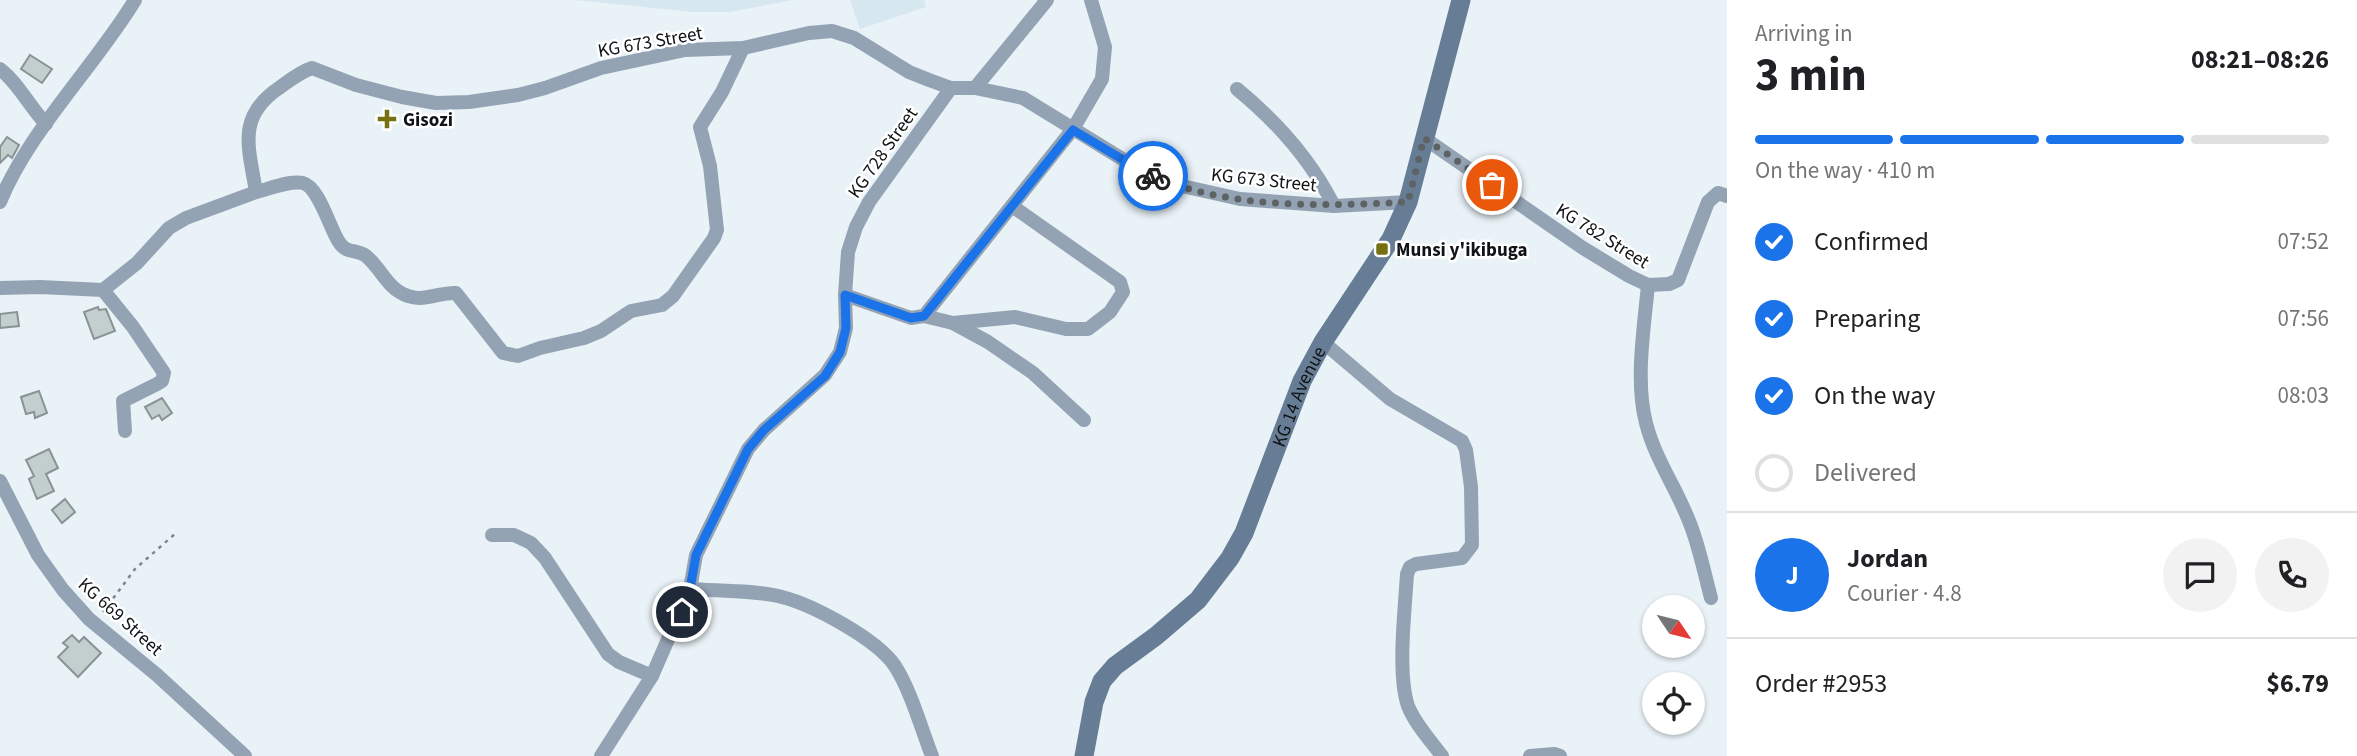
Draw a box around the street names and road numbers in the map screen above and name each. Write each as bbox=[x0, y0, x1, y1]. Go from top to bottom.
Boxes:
street label: KG 673 Street bbox=[596, 20, 705, 65]
street label: KG 728 Street bbox=[842, 101, 925, 204]
street label: KG 673 Street bbox=[1210, 162, 1318, 200]
street label: KG 782 Street bbox=[1550, 197, 1655, 276]
street label: KG 14 Avenue bbox=[1266, 342, 1333, 451]
street label: KG 669 Street bbox=[72, 572, 169, 663]

